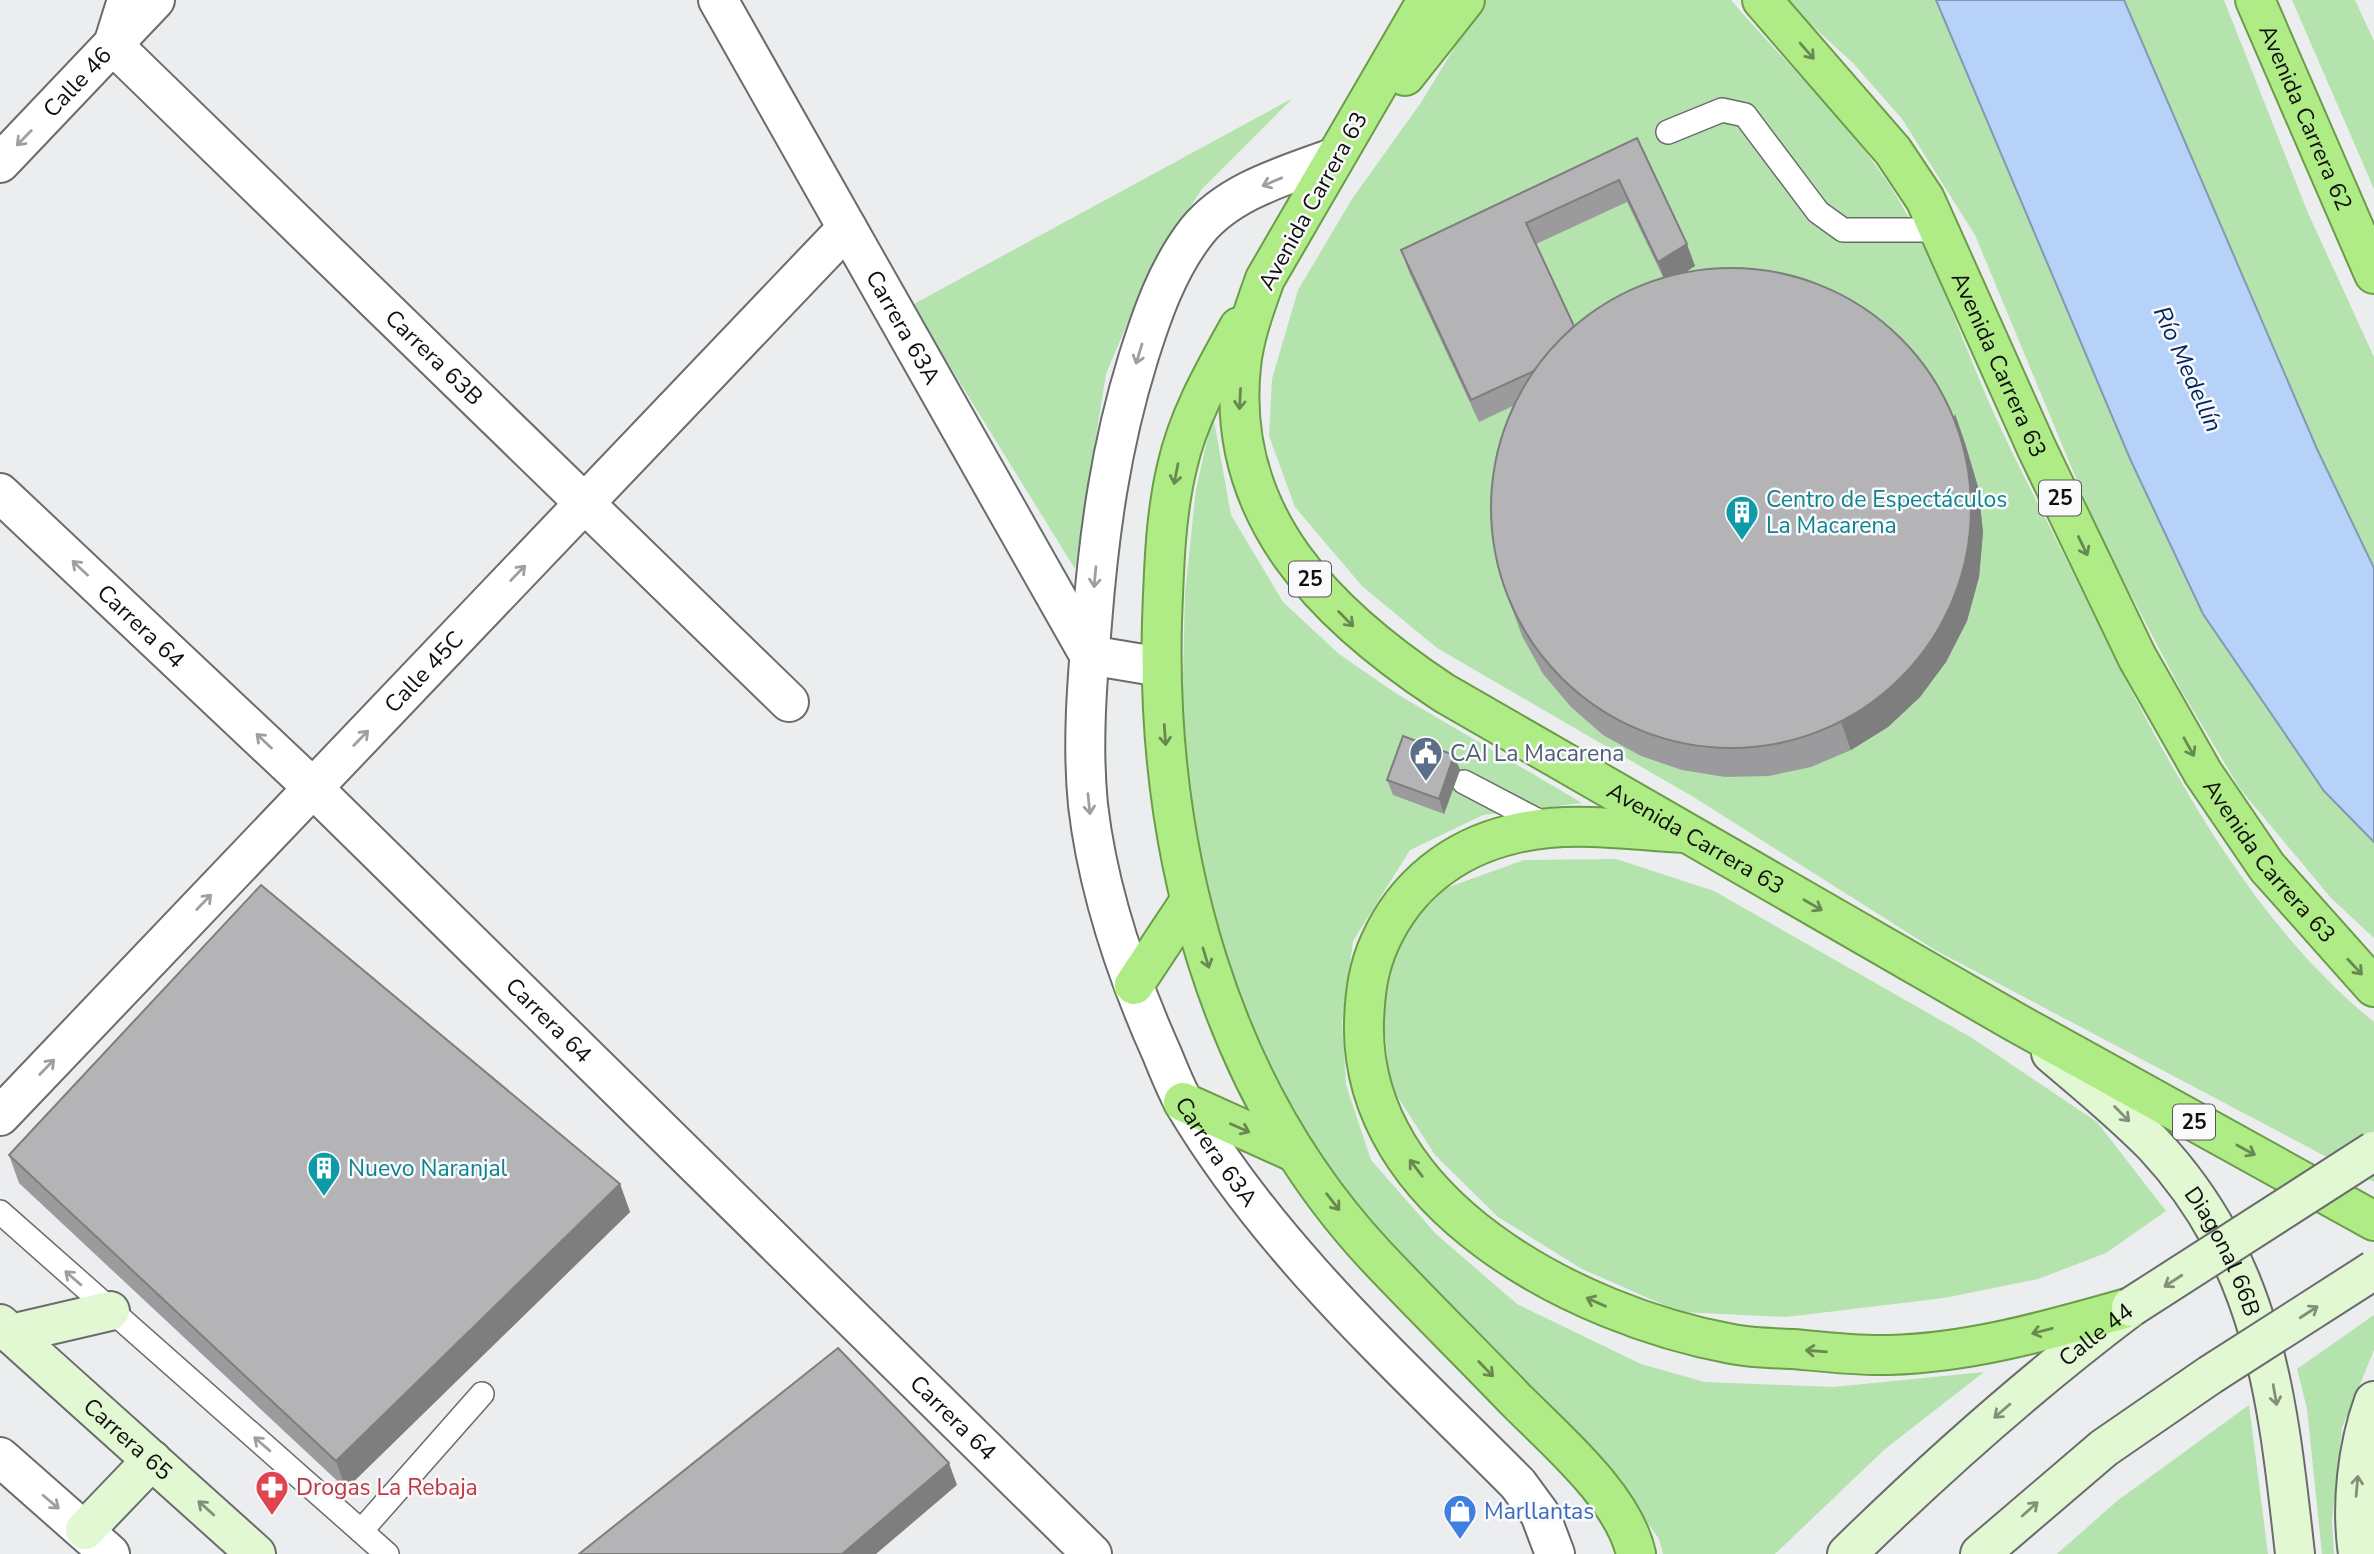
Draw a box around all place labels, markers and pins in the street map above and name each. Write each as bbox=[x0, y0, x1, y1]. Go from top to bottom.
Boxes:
place label: Centro de Espectáculos La Macarena bbox=[1766, 484, 2007, 541]
building icon: Centro de Espectáculos La Macarena bbox=[1723, 493, 1761, 542]
public building icon: CAI La Macarena bbox=[1407, 734, 1445, 783]
place label: CAI La Macarena bbox=[1450, 738, 1624, 769]
building icon: Nuevo Naranjal bbox=[305, 1149, 343, 1198]
place label: Nuevo Naranjal bbox=[348, 1153, 508, 1184]
pharmacy icon: Drogas La Rebaja bbox=[253, 1468, 291, 1517]
place label: Drogas La Rebaja bbox=[296, 1472, 478, 1503]
shop icon: Marllantas bbox=[1441, 1492, 1479, 1541]
place label: Marllantas bbox=[1484, 1496, 1594, 1527]

